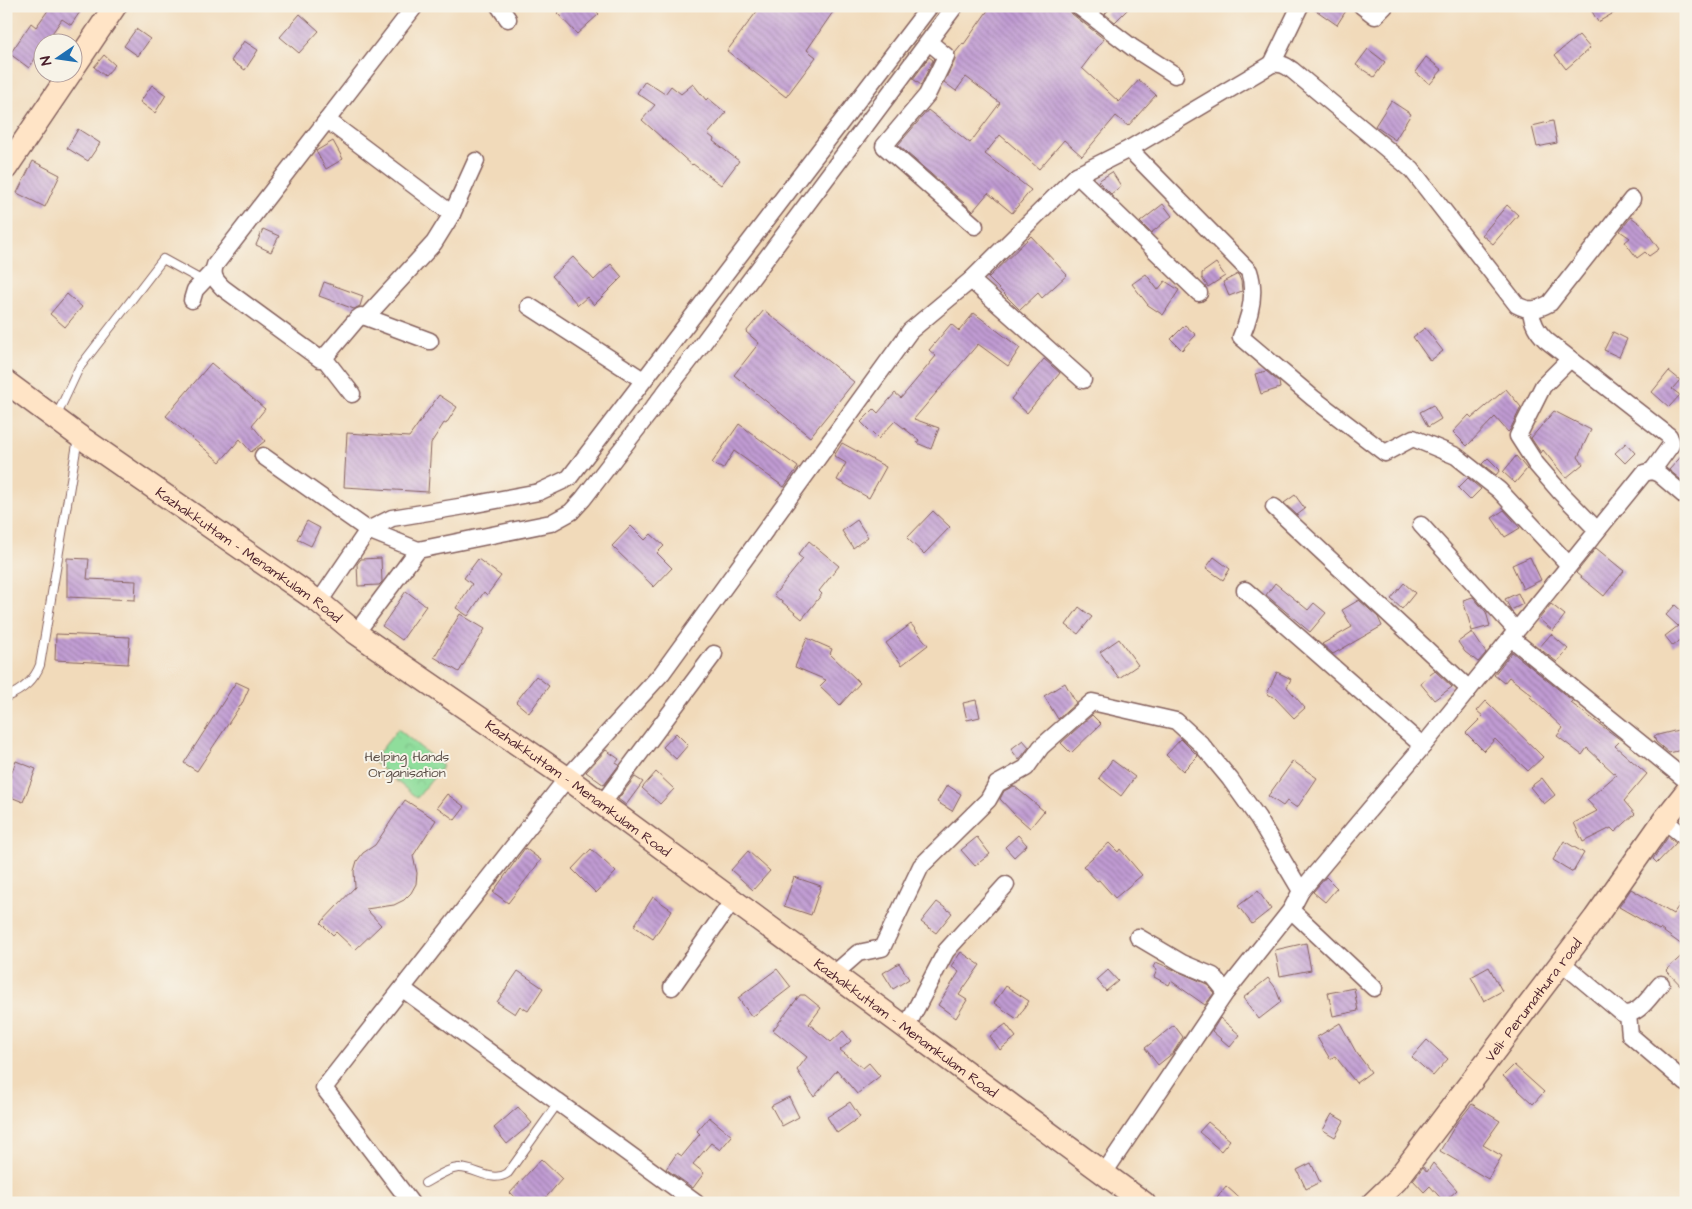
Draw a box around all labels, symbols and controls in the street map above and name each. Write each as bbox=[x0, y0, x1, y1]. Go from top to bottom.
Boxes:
north arrow bbox=[32, 32, 82, 82]
text: N bbox=[36, 54, 57, 67]
street label: Kazhakkuttam - Menamkulam Road bbox=[151, 483, 346, 628]
street label: Kazhakkuttam - Menamkulam Road bbox=[481, 716, 675, 862]
park label: Helping Hands Organisation bbox=[365, 747, 449, 783]
street label: Veli- Perumathura road bbox=[1481, 935, 1587, 1066]
street label: Kazhakkuttam - Menamkulam Road bbox=[809, 954, 1001, 1103]

